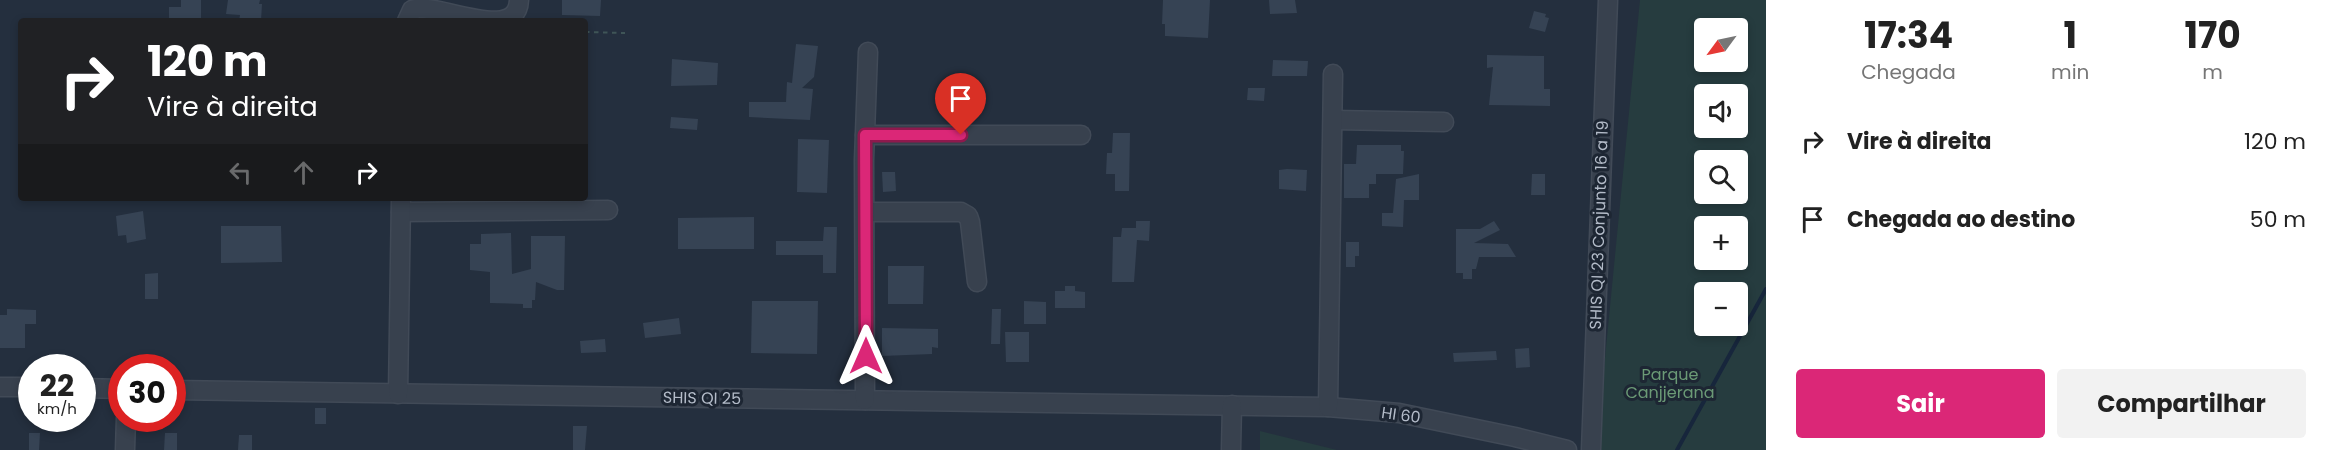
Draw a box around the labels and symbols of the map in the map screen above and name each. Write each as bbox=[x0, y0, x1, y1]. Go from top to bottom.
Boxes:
north arrow bbox=[1694, 18, 1748, 72]
pin bbox=[935, 73, 986, 135]
street label: SHIS QI 23 Conjunto 16 a 19 bbox=[1584, 120, 1614, 330]
position arrow bbox=[834, 324, 898, 388]
speed limit sign: 30 bbox=[108, 354, 186, 432]
park label: Parque Canjjerana bbox=[1625, 363, 1715, 404]
street label: SHIS QI 25 bbox=[663, 386, 741, 410]
street label: HI 60 bbox=[1380, 401, 1422, 429]

